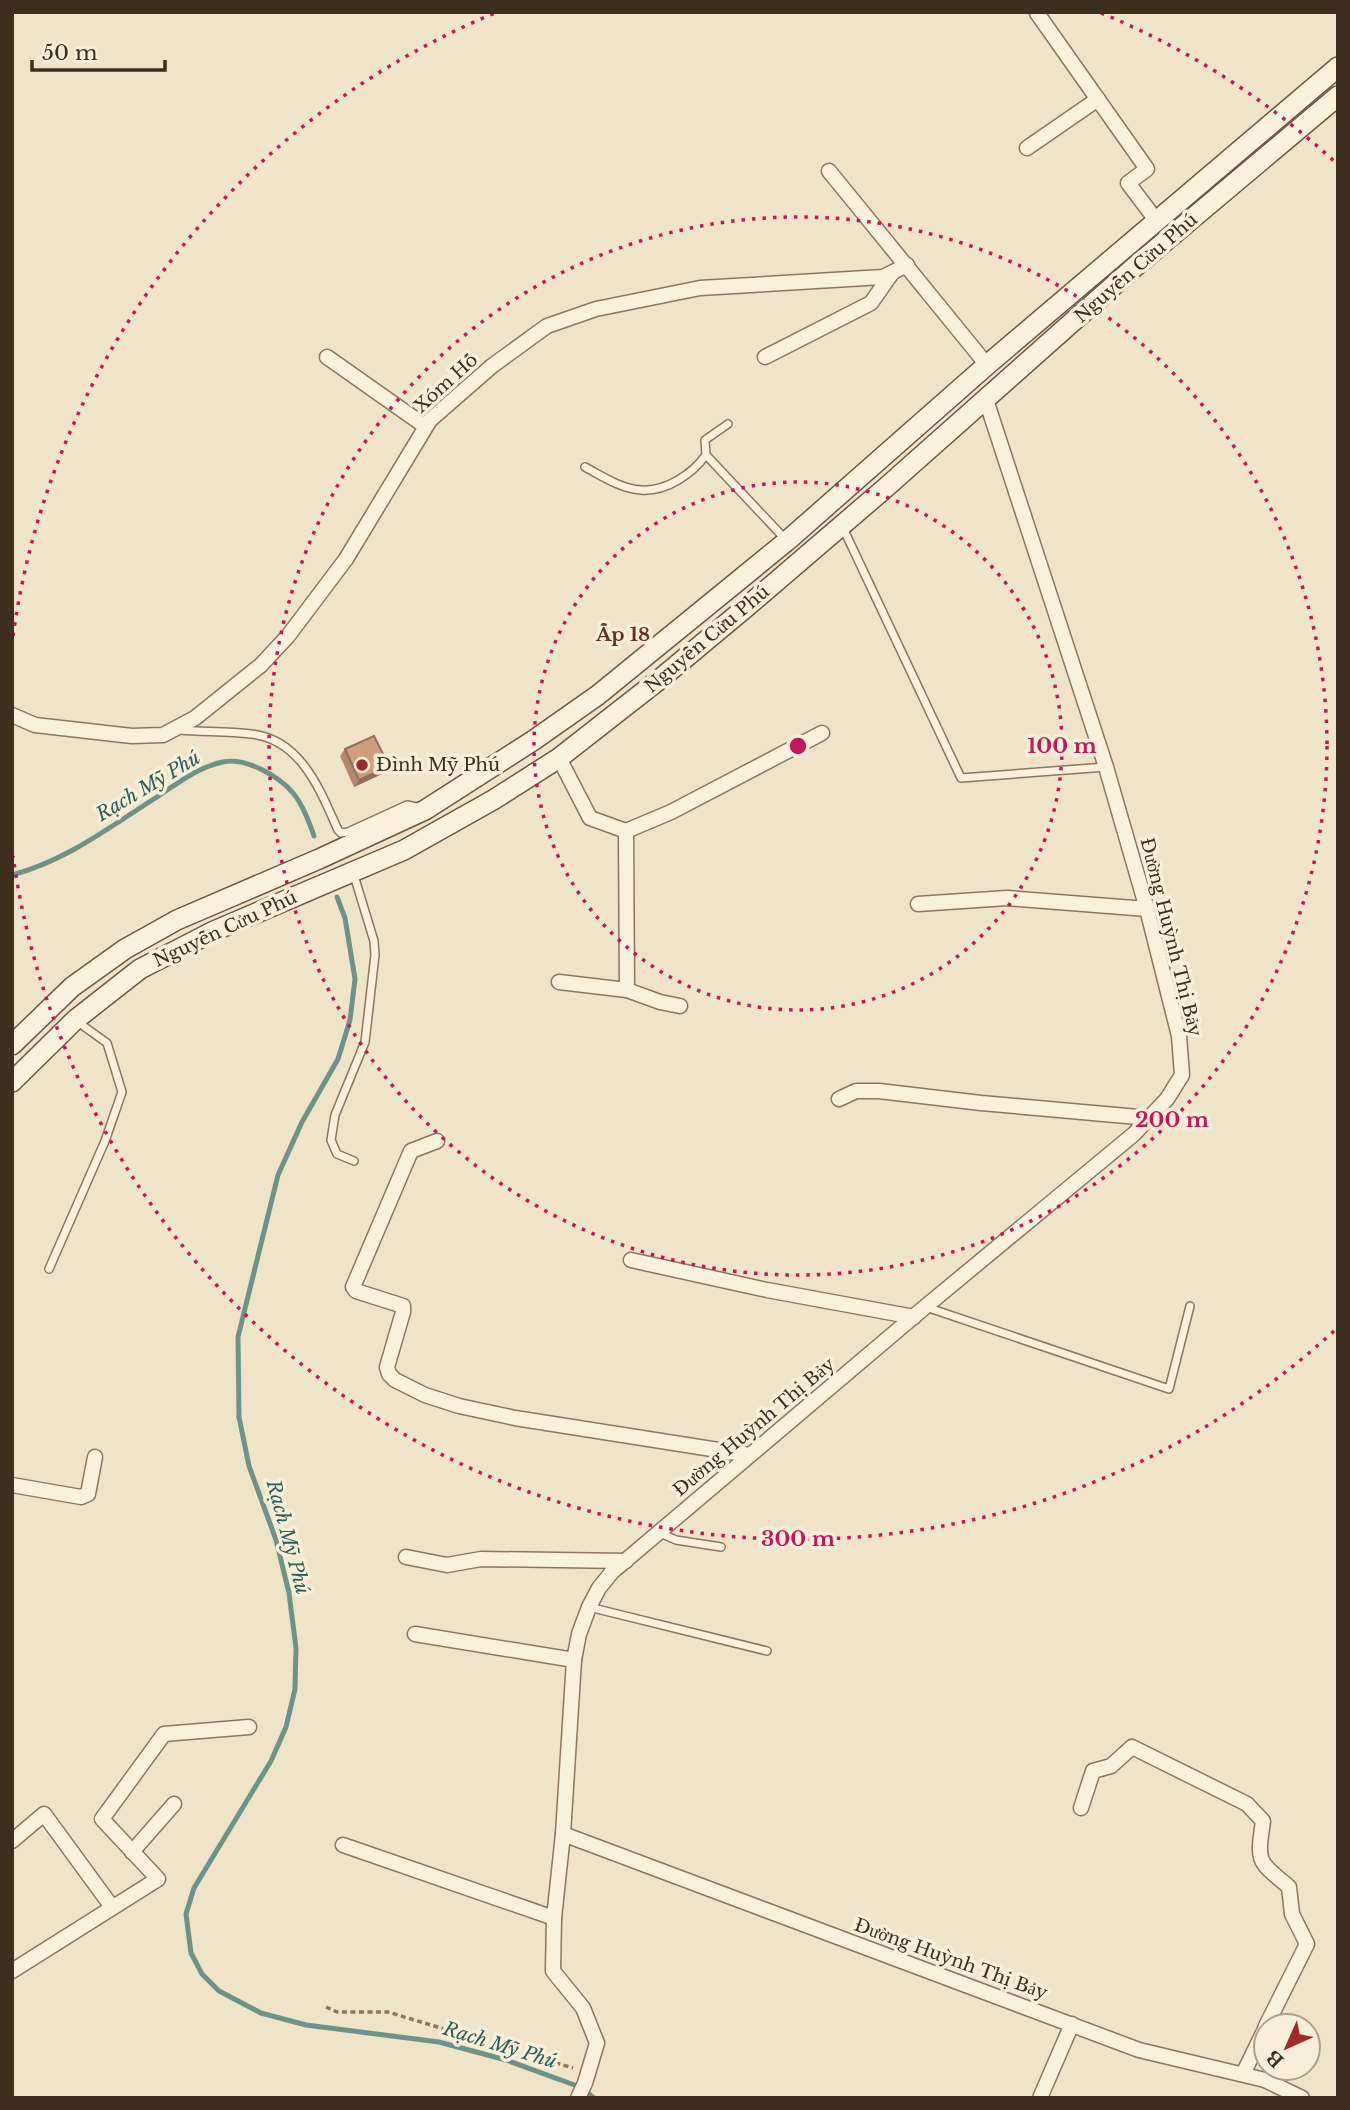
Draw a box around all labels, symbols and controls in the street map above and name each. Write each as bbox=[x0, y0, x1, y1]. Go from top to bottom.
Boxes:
scale bar bbox=[32, 28, 164, 72]
text: 50 m bbox=[42, 40, 98, 66]
street label: Nguyễn Cửu Phú bbox=[1070, 209, 1202, 327]
street label: Xóm Hố bbox=[410, 349, 482, 417]
street label: Nguyễn Cửu Phú bbox=[640, 581, 774, 697]
district label: Ấp 18 bbox=[595, 623, 650, 646]
text: 100 m bbox=[1027, 733, 1097, 759]
centre of rings bbox=[786, 734, 810, 758]
water label: Rạch Mỹ Phú bbox=[91, 746, 204, 827]
place label: Đình Mỹ Phú bbox=[376, 754, 500, 776]
marker: Đình Mỹ Phú bbox=[354, 757, 370, 773]
street label: Đường Huỳnh Thị Bảy bbox=[1136, 835, 1206, 1039]
street label: Nguyễn Cửu Phú bbox=[150, 886, 300, 972]
text: 200 m bbox=[1135, 1107, 1209, 1133]
street label: Đường Huỳnh Thị Bảy bbox=[669, 1353, 840, 1501]
water label: Rạch Mỹ Phú bbox=[261, 1476, 314, 1597]
text: 300 m bbox=[761, 1526, 835, 1552]
street label: Đường Huỳnh Thị Bảy bbox=[851, 1914, 1051, 2004]
north arrow bbox=[1252, 2012, 1322, 2082]
water label: Rạch Mỹ Phú bbox=[440, 2017, 560, 2073]
text: B bbox=[1262, 2045, 1289, 2072]

